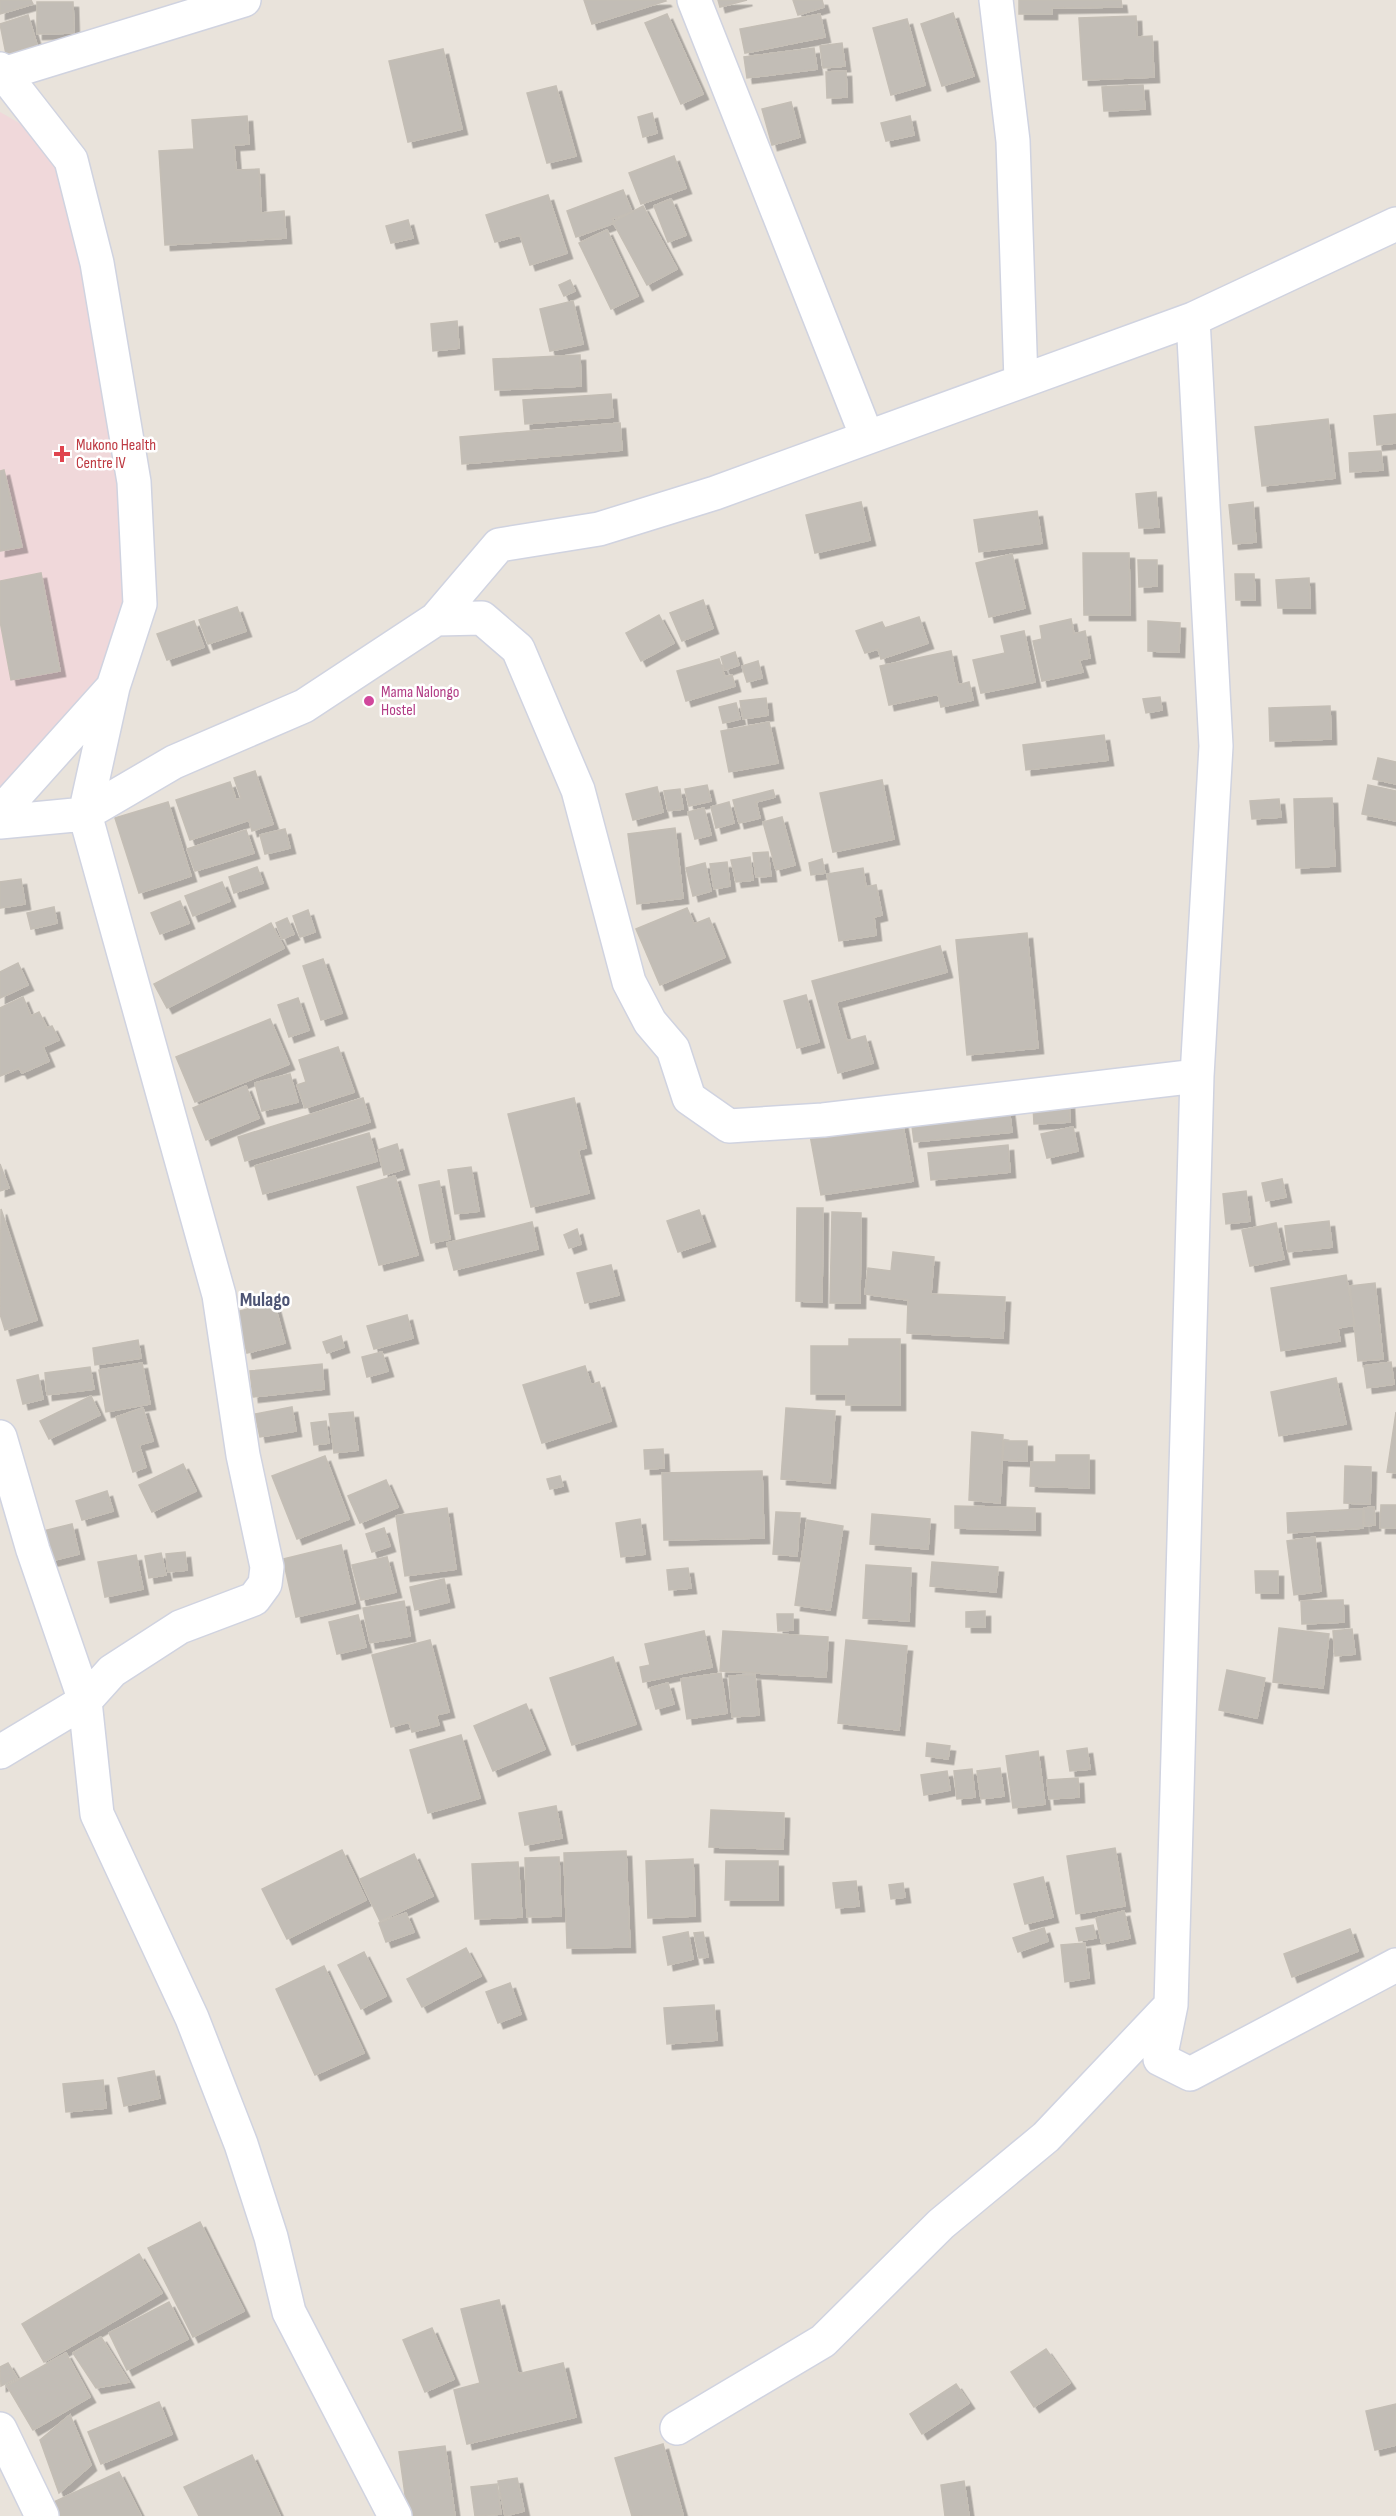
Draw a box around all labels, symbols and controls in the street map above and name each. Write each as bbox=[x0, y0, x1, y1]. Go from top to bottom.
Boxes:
place label: Mukono Health Centre IV bbox=[76, 436, 156, 473]
marker: Mukono Health Centre IV bbox=[53, 445, 71, 463]
place label: Mama Nalongo Hostel bbox=[381, 683, 459, 720]
marker: Mama Nalongo Hostel bbox=[362, 694, 376, 708]
district label: Mulago bbox=[240, 1288, 290, 1312]

